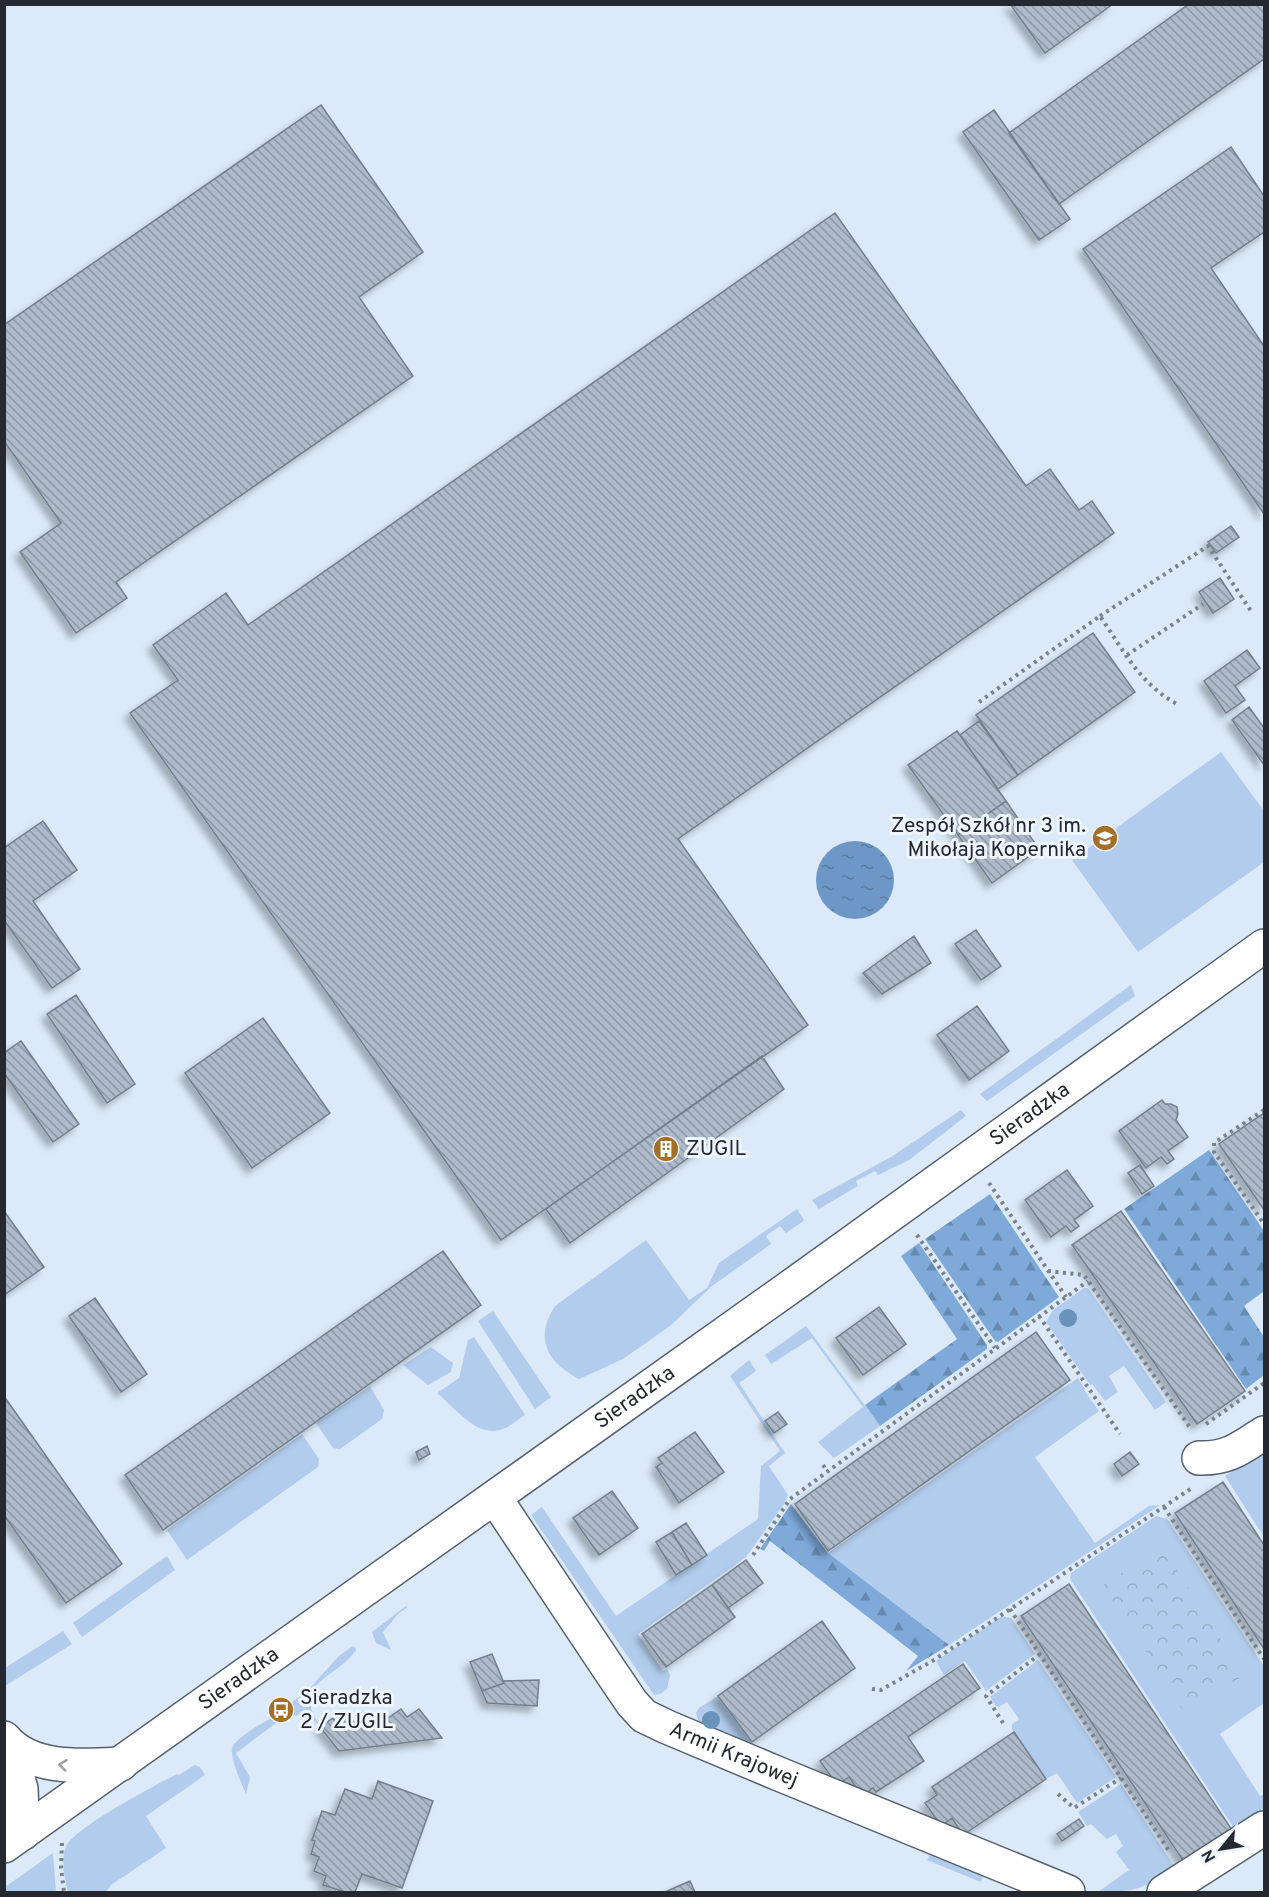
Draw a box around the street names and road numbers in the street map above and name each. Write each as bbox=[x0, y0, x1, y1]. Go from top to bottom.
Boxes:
street label: Sieradzka bbox=[984, 1076, 1075, 1153]
street label: Sieradzka bbox=[589, 1360, 680, 1435]
street label: Sieradzka bbox=[193, 1641, 284, 1717]
street label: Armii Krajowej bbox=[665, 1716, 802, 1794]

